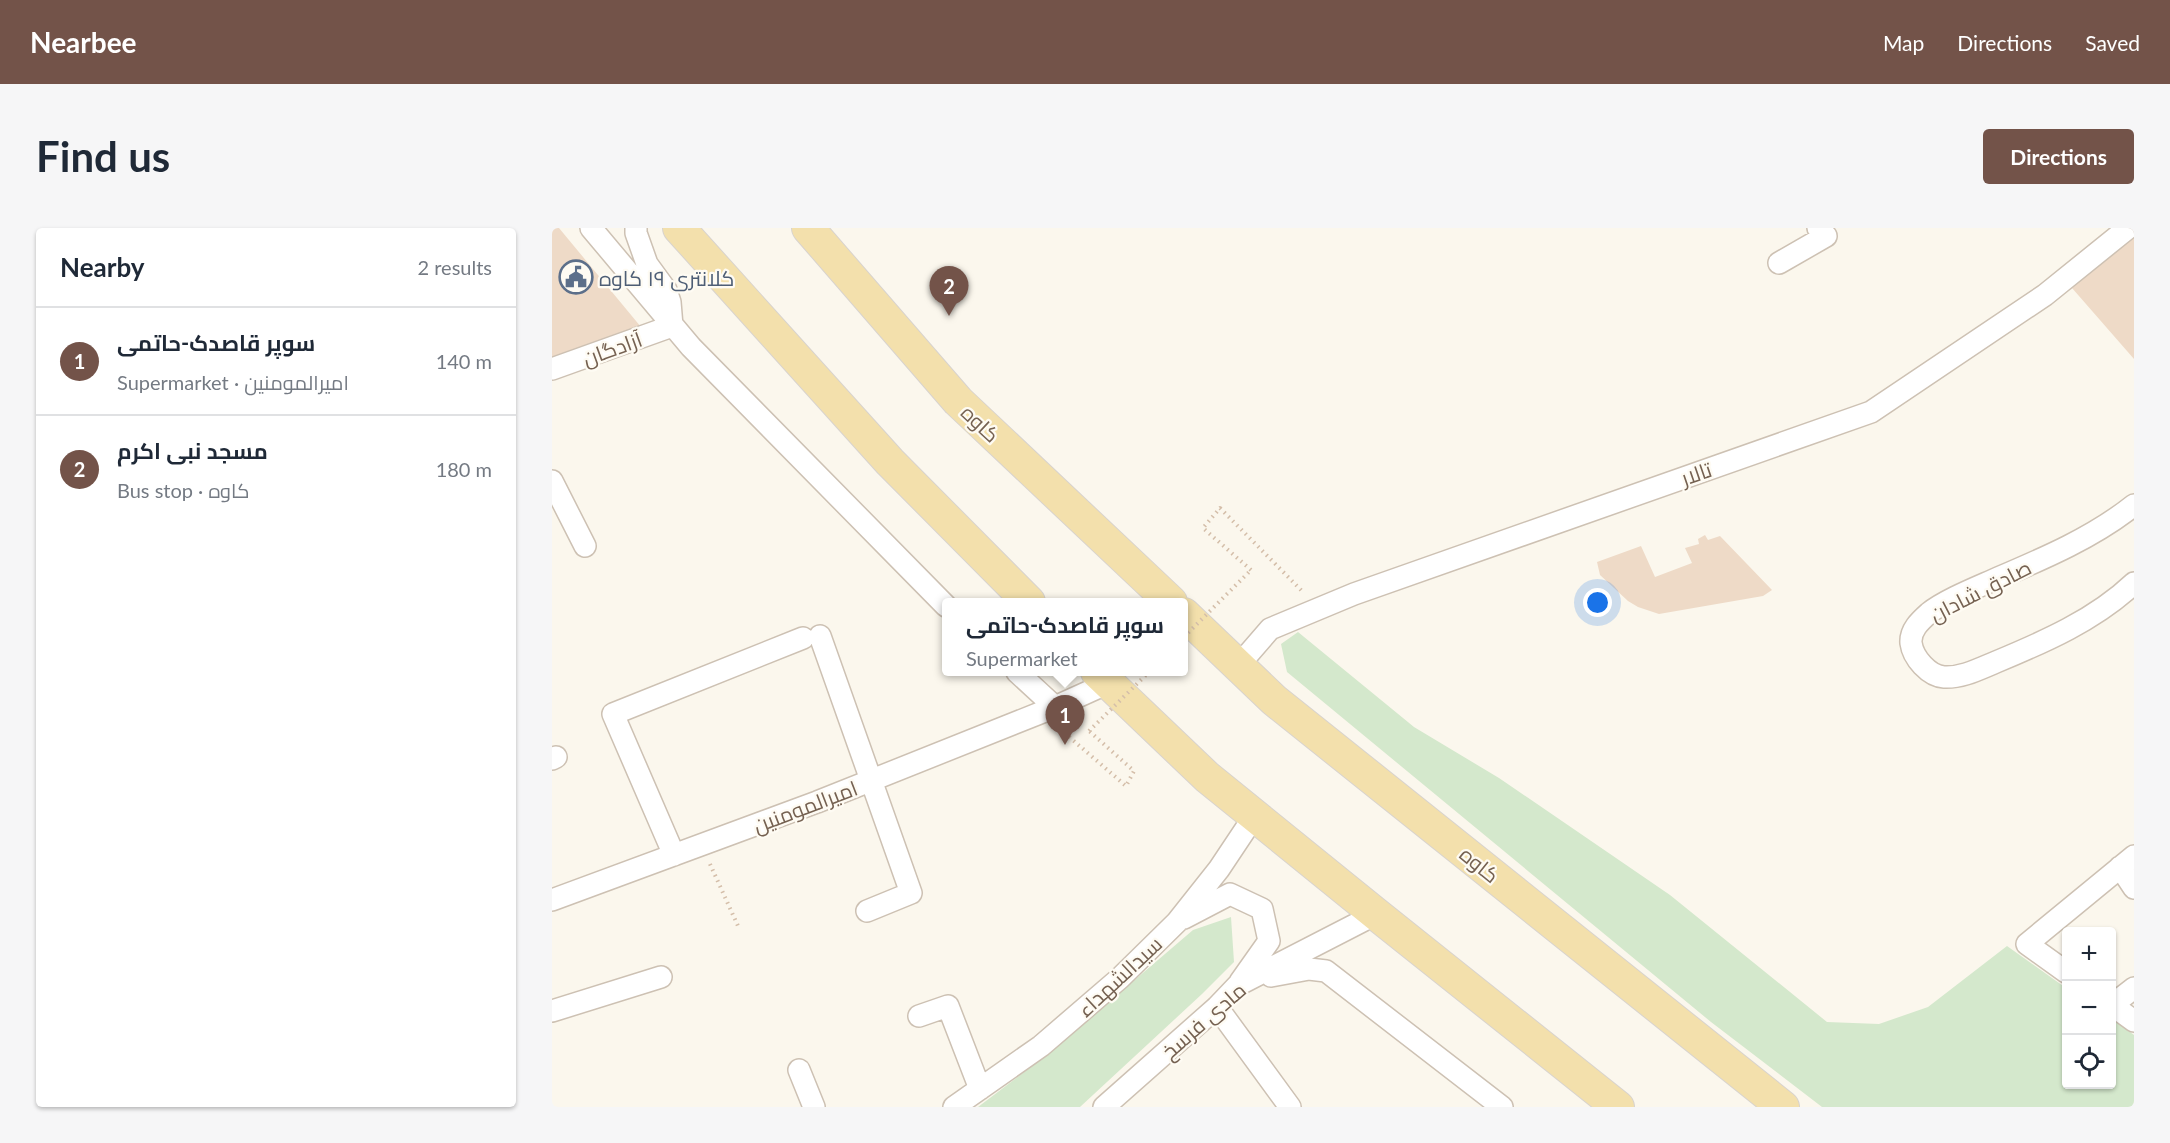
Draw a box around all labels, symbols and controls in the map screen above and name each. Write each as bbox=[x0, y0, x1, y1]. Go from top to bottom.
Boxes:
text: Nearbee bbox=[30, 25, 137, 59]
text: Map bbox=[1883, 30, 1924, 55]
text: Directions bbox=[1957, 30, 2052, 55]
text: Saved bbox=[2085, 30, 2140, 55]
button: Directions bbox=[1983, 129, 2134, 184]
text: Find us bbox=[36, 131, 170, 181]
text: Nearby bbox=[60, 251, 145, 283]
text: 2 results bbox=[417, 255, 492, 279]
public building icon: کلانتری ۱۹ کاوه bbox=[558, 259, 594, 295]
place label: کلانتری ۱۹ کاوه bbox=[599, 265, 734, 292]
pin: 2 bbox=[930, 266, 968, 316]
street label: آزادگان bbox=[579, 326, 646, 372]
text: سوپر قاصدک-حاتمی bbox=[117, 329, 315, 356]
text: 1 bbox=[74, 349, 85, 373]
text: 140 m bbox=[436, 349, 492, 373]
text: Supermarket · امیرالمومنین bbox=[117, 370, 349, 394]
street label: کاوه bbox=[956, 399, 1005, 448]
text: مسجد نبی اکرم bbox=[117, 437, 268, 464]
street label: تالار bbox=[1676, 456, 1715, 491]
text: 2 bbox=[74, 457, 85, 481]
text: 180 m bbox=[436, 457, 492, 481]
text: Bus stop · کاوه bbox=[117, 478, 249, 502]
street label: صادق شادان bbox=[1925, 554, 2036, 628]
your location bbox=[1583, 588, 1612, 617]
popup bbox=[942, 598, 1188, 676]
text: سوپر قاصدک-حاتمی bbox=[966, 611, 1164, 638]
text: Supermarket bbox=[966, 646, 1078, 670]
pin: 1 bbox=[1046, 696, 1084, 745]
street label: امیرالمومنین bbox=[749, 775, 861, 839]
street label: کاوه bbox=[1455, 841, 1505, 888]
map controls bbox=[2062, 927, 2116, 1089]
button: + bbox=[2062, 927, 2116, 981]
street label: سیدالشهداء bbox=[1072, 931, 1168, 1023]
street label: مادی فرسخ bbox=[1156, 977, 1252, 1066]
button: − bbox=[2062, 981, 2116, 1035]
button: locate bbox=[2062, 1035, 2116, 1089]

